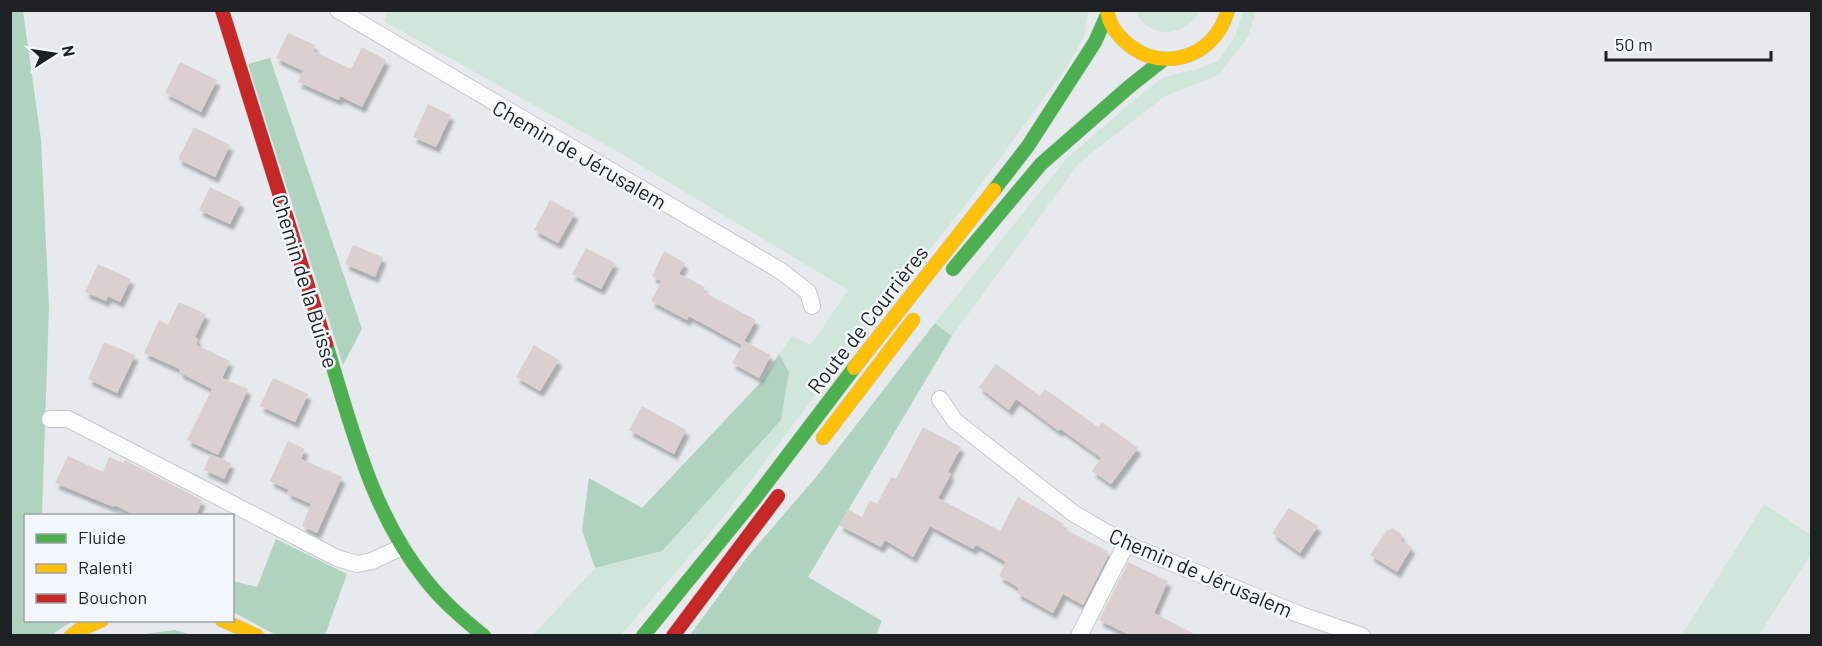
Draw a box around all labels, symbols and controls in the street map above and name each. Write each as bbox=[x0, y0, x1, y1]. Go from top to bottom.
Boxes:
north arrow bbox=[24, 24, 84, 84]
scale bar bbox=[1606, 24, 1771, 62]
text: 50 m bbox=[1615, 33, 1653, 55]
text: N bbox=[59, 44, 80, 58]
street label: Chemin de Jérusalem bbox=[489, 94, 671, 214]
street label: Chemin de la Buisse bbox=[268, 191, 344, 371]
street label: Route de Courrières bbox=[801, 240, 933, 398]
legend bbox=[24, 514, 234, 622]
street label: Chemin de Jérusalem bbox=[1106, 522, 1296, 622]
text: Fluide bbox=[78, 526, 126, 548]
text: Ralenti bbox=[78, 556, 133, 578]
text: Bouchon bbox=[78, 586, 147, 608]

